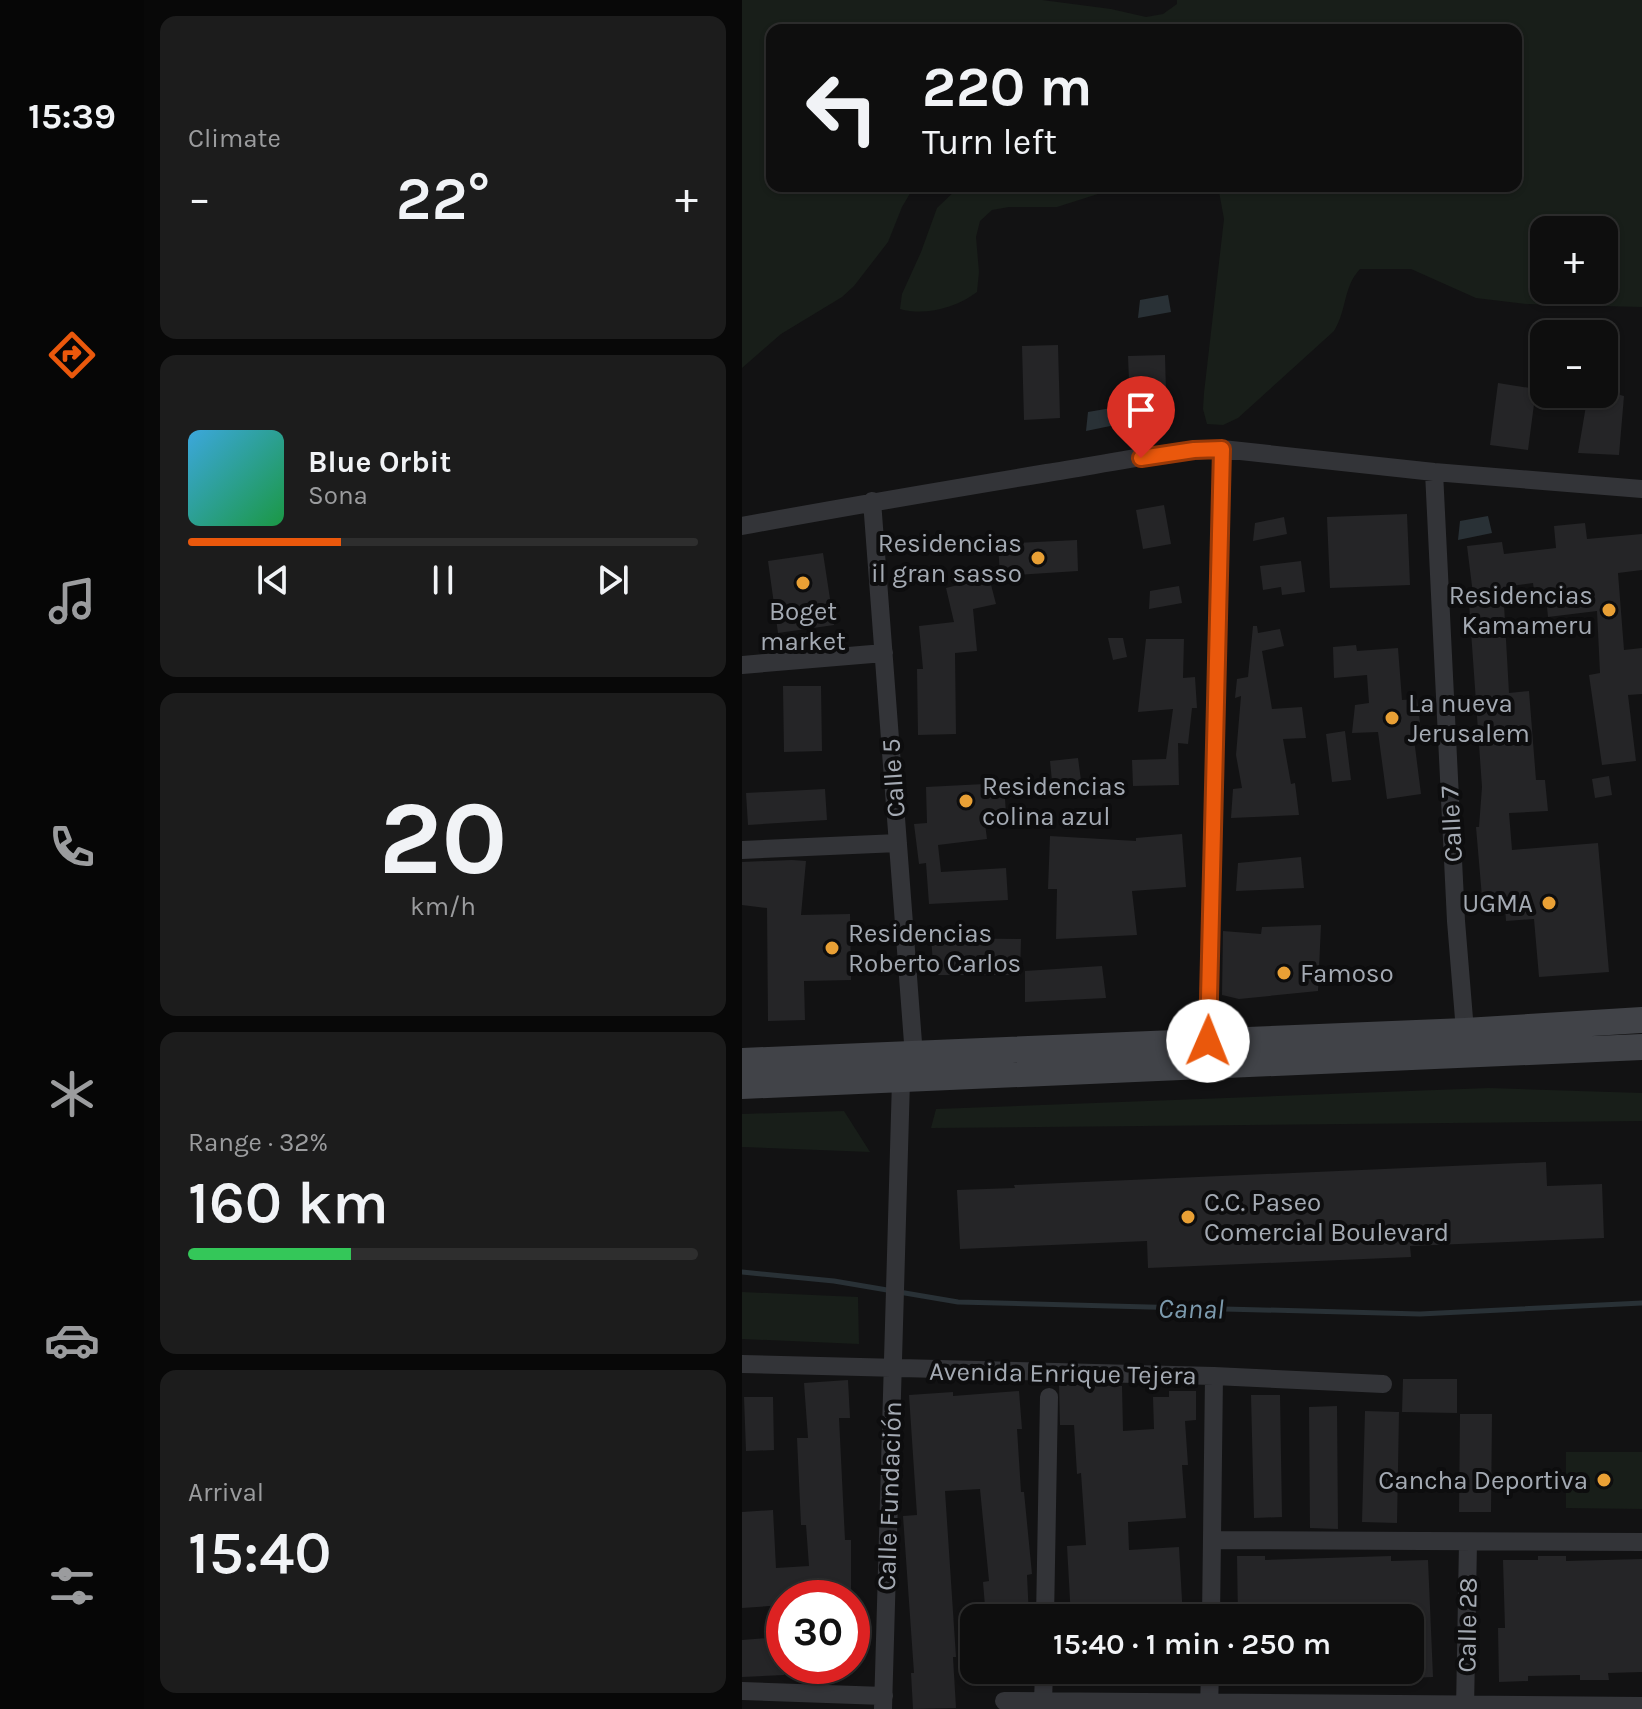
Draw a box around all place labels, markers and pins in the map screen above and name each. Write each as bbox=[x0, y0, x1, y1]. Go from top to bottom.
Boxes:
pin bbox=[1107, 376, 1175, 458]
place label: Residencias il gran sasso bbox=[871, 528, 1022, 589]
marker: Residencias il gran sasso bbox=[1029, 549, 1047, 567]
marker: Boget market bbox=[794, 574, 812, 592]
place label: Residencias Kamameru bbox=[1449, 580, 1593, 641]
place label: Boget market bbox=[760, 596, 846, 657]
marker: Residencias Kamameru bbox=[1600, 601, 1618, 619]
place label: La nueva Jerusalem bbox=[1408, 688, 1530, 749]
marker: La nueva Jerusalem bbox=[1383, 709, 1401, 727]
place label: Residencias colina azul bbox=[982, 771, 1126, 832]
marker: Residencias colina azul bbox=[957, 792, 975, 810]
place label: UGMA bbox=[1462, 888, 1533, 919]
marker: UGMA bbox=[1540, 894, 1558, 912]
place label: Residencias Roberto Carlos bbox=[848, 918, 1021, 979]
marker: Residencias Roberto Carlos bbox=[823, 939, 841, 957]
place label: Famoso bbox=[1300, 958, 1394, 989]
marker: Famoso bbox=[1275, 964, 1293, 982]
place label: C.C. Paseo Comercial Boulevard bbox=[1204, 1187, 1449, 1248]
marker: C.C. Paseo Comercial Boulevard bbox=[1179, 1208, 1197, 1226]
place label: Cancha Deportiva bbox=[1378, 1465, 1588, 1496]
marker: Cancha Deportiva bbox=[1595, 1471, 1613, 1489]

